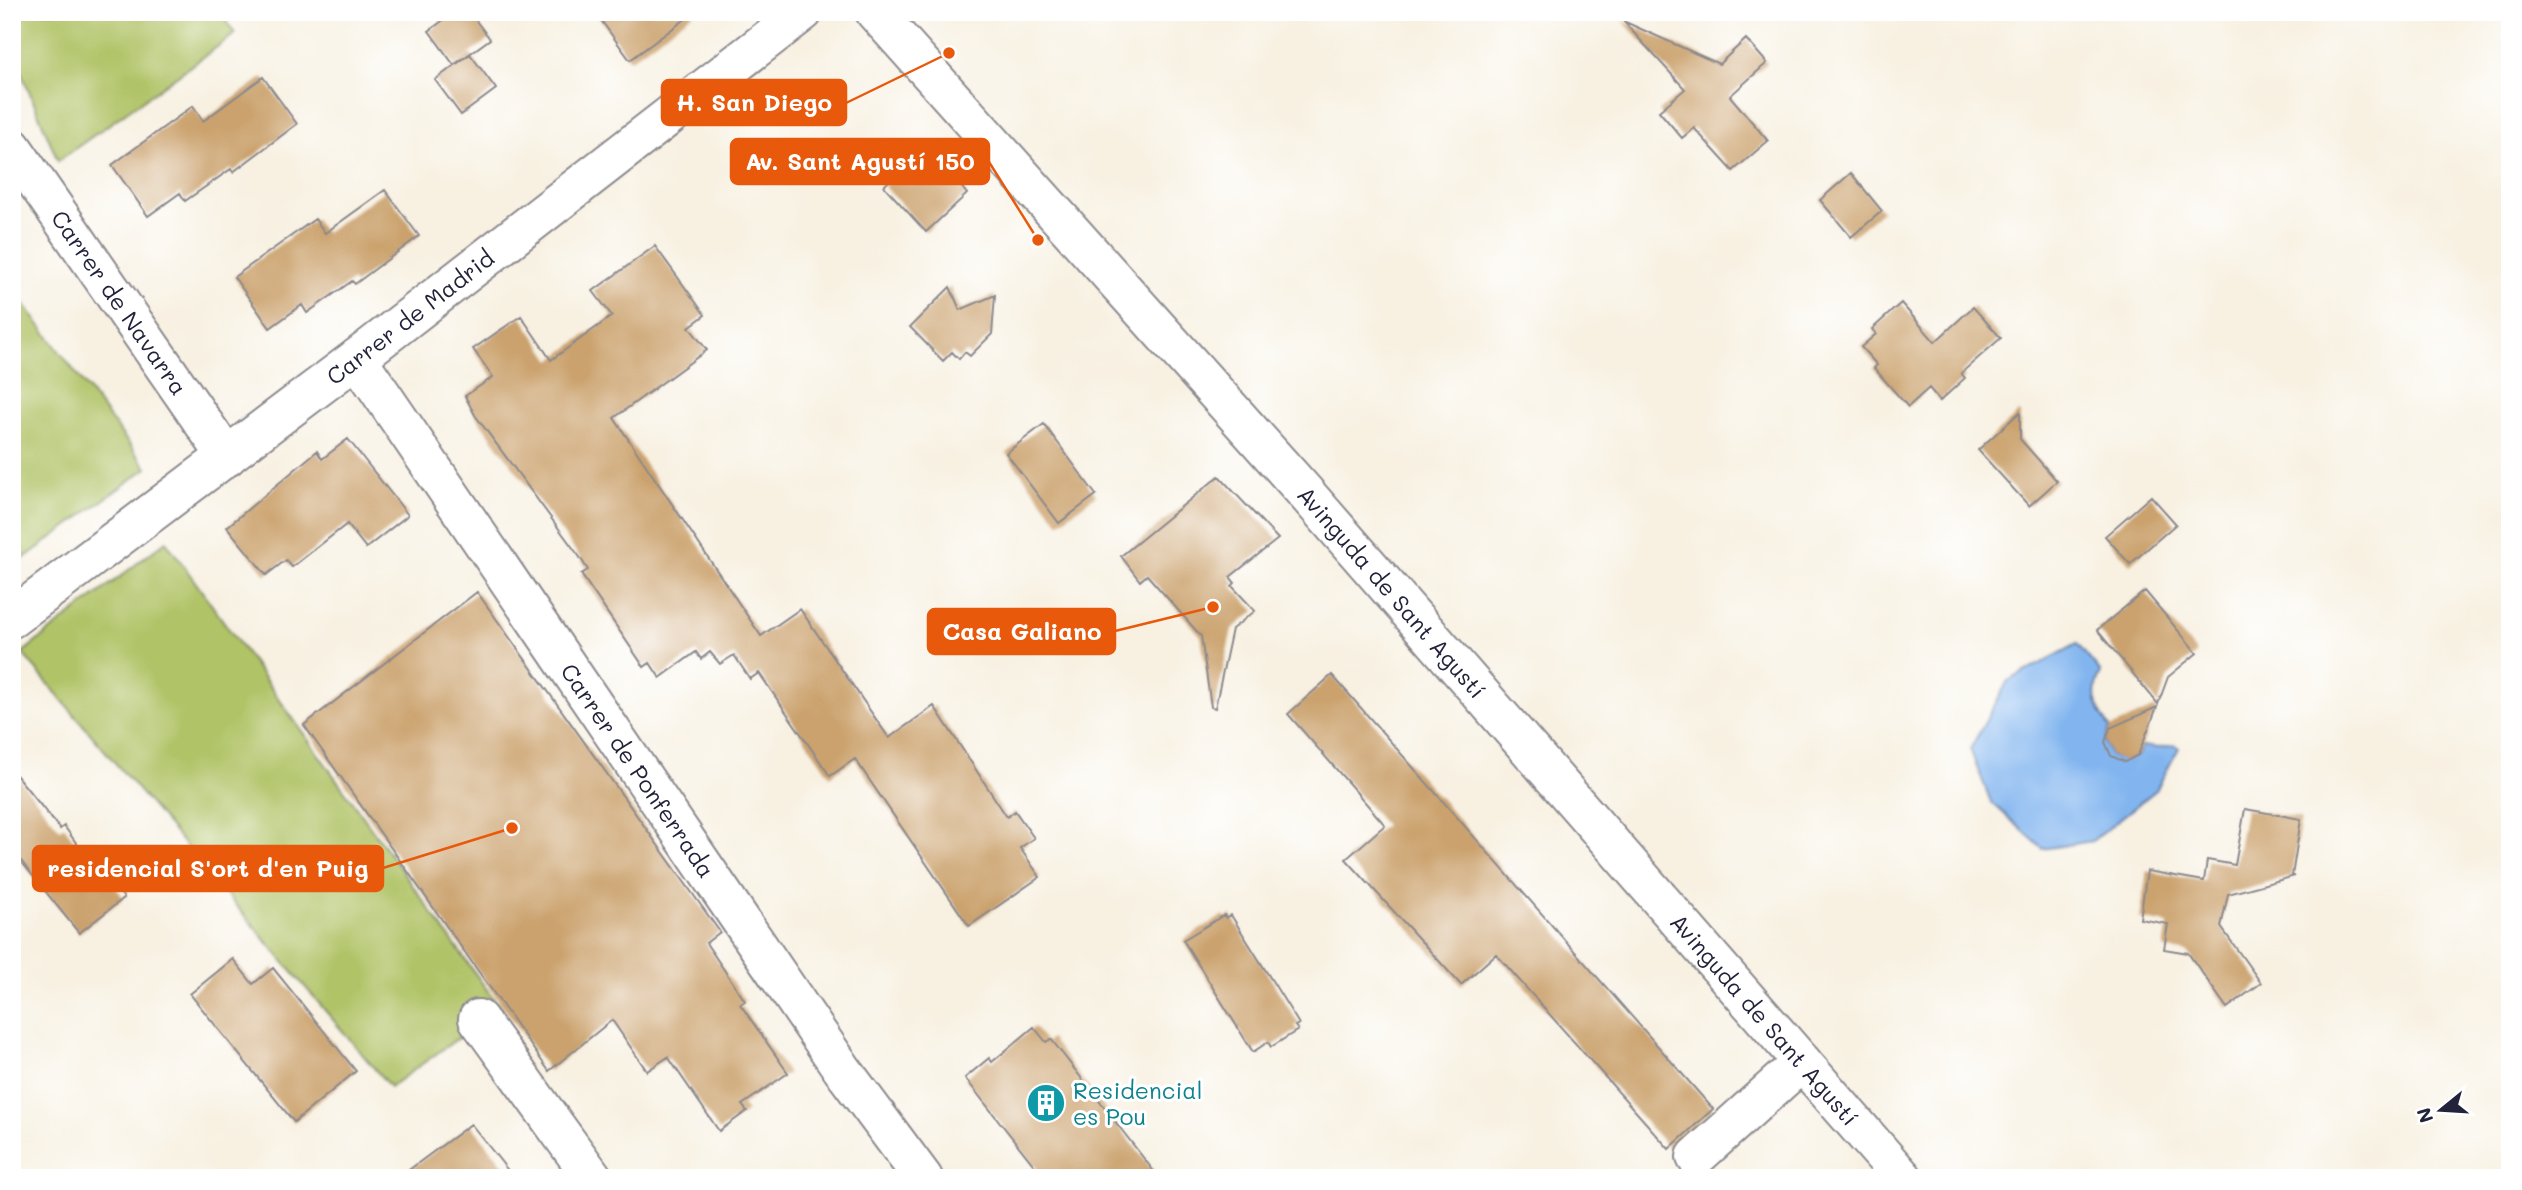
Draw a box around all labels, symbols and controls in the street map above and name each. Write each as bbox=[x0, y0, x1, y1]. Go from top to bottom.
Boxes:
callout: H. San Diego bbox=[662, 80, 846, 125]
text: H. San Diego bbox=[676, 86, 832, 117]
callout: Av. Sant Agustí 150 bbox=[731, 139, 989, 184]
text: Av. Sant Agustí 150 bbox=[745, 145, 975, 176]
street label: Carrer de Navarra bbox=[45, 204, 194, 401]
street label: Carrer de Madrid bbox=[320, 243, 500, 391]
street label: Avinguda de Sant Agustí bbox=[1291, 480, 1493, 704]
callout: Casa Galiano bbox=[928, 609, 1115, 654]
text: Casa Galiano bbox=[943, 615, 1101, 646]
street label: Carrer de Ponferrada bbox=[554, 657, 722, 883]
callout: residencial S'ort d'en Puig bbox=[33, 846, 383, 891]
text: residencial S'ort d'en Puig bbox=[47, 852, 369, 883]
street label: Avinguda de Sant Agustí bbox=[1664, 907, 1865, 1132]
north arrow bbox=[2406, 1074, 2476, 1144]
place label: Residencial es Pou bbox=[1073, 1075, 1202, 1131]
building icon: Residencial es Pou bbox=[1025, 1082, 1067, 1124]
text: N bbox=[2410, 1105, 2438, 1126]

